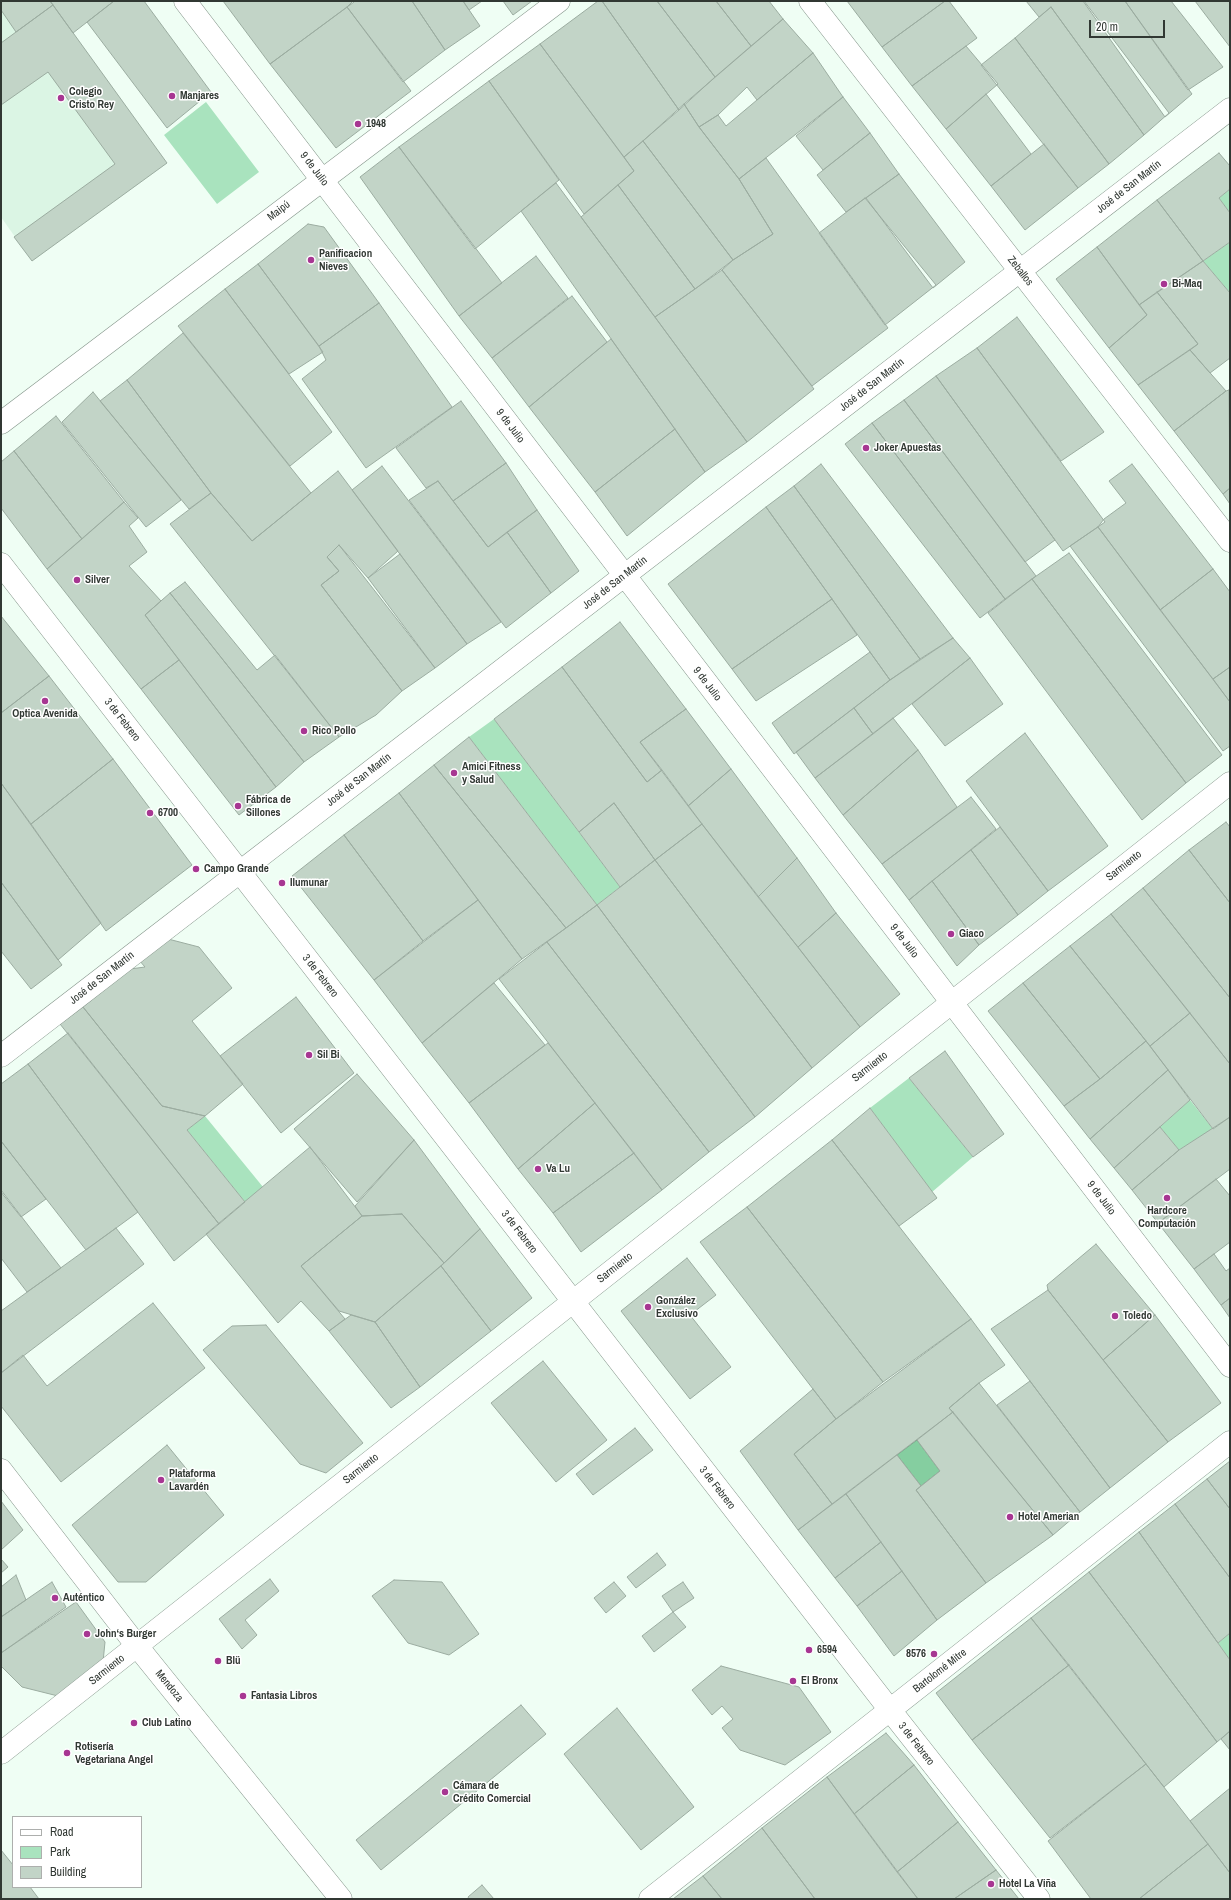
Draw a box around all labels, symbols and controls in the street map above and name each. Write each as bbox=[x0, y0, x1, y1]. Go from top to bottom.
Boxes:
scale bar bbox=[1091, 12, 1167, 38]
text: 20 m bbox=[1096, 19, 1118, 35]
place label: Colegio Cristo Rey bbox=[69, 85, 114, 111]
place label: Manjares bbox=[180, 89, 219, 103]
marker: Manjares bbox=[167, 91, 177, 101]
marker: Colegio Cristo Rey bbox=[56, 93, 66, 103]
place label: 1948 bbox=[366, 117, 386, 131]
marker: 1948 bbox=[353, 119, 363, 129]
street label: 9 de Julio bbox=[297, 149, 331, 189]
street label: José de San Martín bbox=[1094, 158, 1164, 216]
street label: Maipú bbox=[265, 198, 293, 224]
place label: Panificacion Nieves bbox=[319, 247, 372, 273]
street label: Zeballos bbox=[1004, 254, 1036, 288]
marker: Panificacion Nieves bbox=[306, 255, 316, 265]
place label: Bi-Maq bbox=[1172, 277, 1202, 291]
marker: Bi-Maq bbox=[1159, 279, 1169, 289]
street label: José de San Martín bbox=[837, 356, 907, 414]
street label: 9 de Julio bbox=[493, 406, 527, 446]
place label: Joker Apuestas bbox=[874, 441, 941, 455]
marker: Joker Apuestas bbox=[861, 443, 871, 453]
street label: José de San Martín bbox=[580, 554, 650, 612]
place label: Silver bbox=[85, 573, 110, 587]
marker: Silver bbox=[72, 575, 82, 585]
street label: 9 de Julio bbox=[690, 664, 724, 704]
marker: Optica Avenida bbox=[40, 696, 50, 706]
street label: 3 de Febrero bbox=[101, 696, 143, 744]
place label: Optica Avenida bbox=[12, 707, 78, 721]
place label: Rico Pollo bbox=[312, 724, 356, 738]
marker: Rico Pollo bbox=[299, 726, 309, 736]
street label: José de San Martín bbox=[324, 751, 394, 809]
place label: Amici Fitness y Salud bbox=[462, 760, 521, 786]
marker: Amici Fitness y Salud bbox=[449, 768, 459, 778]
place label: Fábrica de Sillones bbox=[246, 793, 291, 819]
marker: Fábrica de Sillones bbox=[233, 801, 243, 811]
place label: 6700 bbox=[158, 806, 178, 820]
marker: 6700 bbox=[145, 808, 155, 818]
street label: Sarmiento bbox=[1104, 848, 1144, 884]
place label: Campo Grande bbox=[204, 862, 269, 876]
marker: Campo Grande bbox=[191, 864, 201, 874]
place label: Ilumunar bbox=[290, 876, 328, 890]
marker: Ilumunar bbox=[277, 878, 287, 888]
street label: 9 de Julio bbox=[887, 921, 921, 961]
place label: Giaco bbox=[959, 927, 984, 941]
marker: Giaco bbox=[946, 929, 956, 939]
street label: José de San Martín bbox=[67, 949, 137, 1007]
street label: 3 de Febrero bbox=[299, 952, 341, 1000]
place label: Sil Bi bbox=[317, 1048, 340, 1062]
street label: Sarmiento bbox=[850, 1049, 890, 1085]
marker: Sil Bi bbox=[304, 1050, 314, 1060]
place label: Va Lu bbox=[546, 1162, 570, 1176]
marker: Va Lu bbox=[533, 1164, 543, 1174]
street label: 9 de Julio bbox=[1084, 1178, 1118, 1218]
marker: Hardcore Computación bbox=[1162, 1193, 1172, 1203]
place label: Hardcore Computación bbox=[1138, 1204, 1196, 1230]
street label: 3 de Febrero bbox=[498, 1208, 540, 1256]
street label: Sarmiento bbox=[595, 1250, 635, 1286]
place label: González Exclusivo bbox=[656, 1294, 698, 1320]
marker: González Exclusivo bbox=[643, 1302, 653, 1312]
place label: Toledo bbox=[1123, 1309, 1152, 1323]
marker: Toledo bbox=[1110, 1311, 1120, 1321]
street label: Sarmiento bbox=[341, 1451, 381, 1487]
street label: 3 de Febrero bbox=[696, 1464, 738, 1512]
place label: Plataforma Lavardén bbox=[169, 1467, 216, 1493]
marker: Plataforma Lavardén bbox=[156, 1475, 166, 1485]
place label: Hotel Amerian bbox=[1018, 1510, 1079, 1524]
marker: Hotel Amerian bbox=[1005, 1512, 1015, 1522]
place label: Auténtico bbox=[63, 1591, 105, 1605]
marker: Auténtico bbox=[50, 1593, 60, 1603]
place label: John‘s Burger bbox=[95, 1627, 156, 1641]
marker: John‘s Burger bbox=[82, 1629, 92, 1639]
place label: 6594 bbox=[817, 1643, 837, 1657]
marker: 6594 bbox=[804, 1645, 814, 1655]
street label: Bartolomé Mitre bbox=[911, 1646, 969, 1696]
place label: 8576 bbox=[906, 1647, 926, 1661]
marker: 8576 bbox=[929, 1649, 939, 1659]
street label: Sarmiento bbox=[87, 1652, 127, 1688]
place label: Blü bbox=[226, 1654, 241, 1668]
marker: Blü bbox=[213, 1656, 223, 1666]
street label: Mendoza bbox=[152, 1667, 186, 1705]
place label: El Bronx bbox=[801, 1674, 838, 1688]
marker: El Bronx bbox=[788, 1676, 798, 1686]
place label: Fantasia Libros bbox=[251, 1689, 317, 1703]
marker: Fantasia Libros bbox=[238, 1691, 248, 1701]
place label: Club Latino bbox=[142, 1716, 192, 1730]
marker: Club Latino bbox=[129, 1718, 139, 1728]
street label: 3 de Febrero bbox=[895, 1720, 937, 1768]
place label: Rotisería Vegetariana Angel bbox=[75, 1740, 153, 1766]
marker: Rotisería Vegetariana Angel bbox=[62, 1748, 72, 1758]
place label: Cámara de Crédito Comercial bbox=[453, 1779, 531, 1805]
marker: Cámara de Crédito Comercial bbox=[440, 1787, 450, 1797]
legend bbox=[12, 1816, 142, 1888]
text: Road bbox=[50, 1824, 74, 1840]
text: Park bbox=[50, 1844, 70, 1860]
text: Building bbox=[50, 1864, 86, 1880]
place label: Hotel La Viña bbox=[999, 1877, 1056, 1891]
marker: Hotel La Viña bbox=[986, 1879, 996, 1889]

